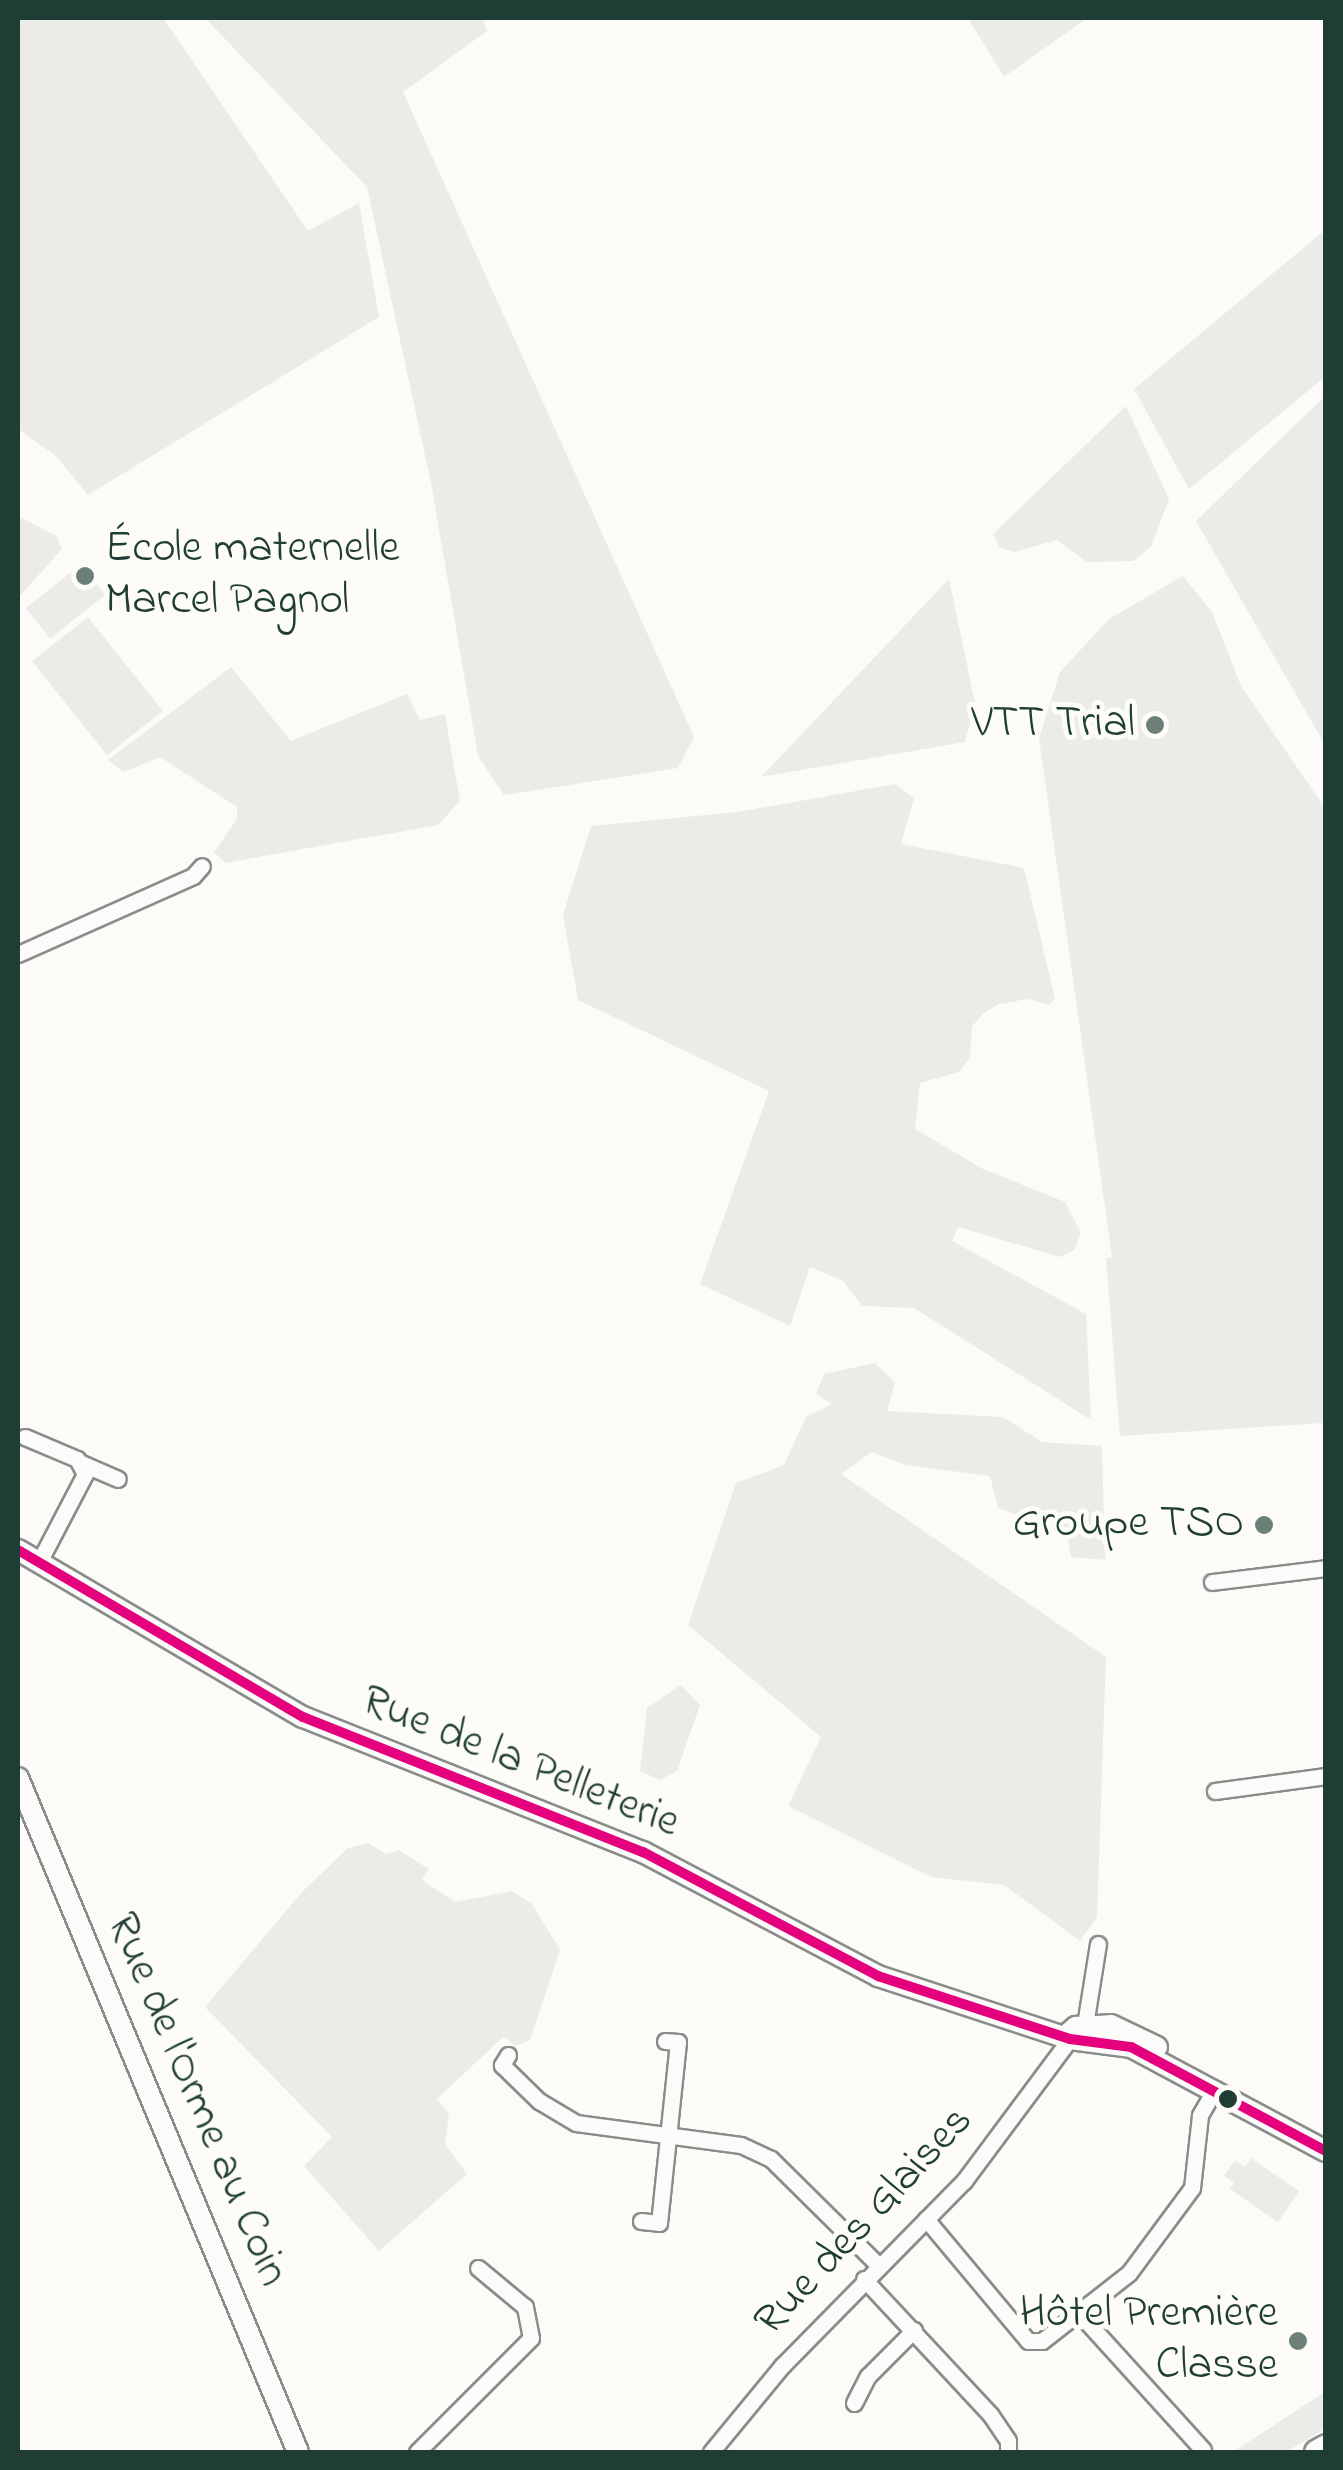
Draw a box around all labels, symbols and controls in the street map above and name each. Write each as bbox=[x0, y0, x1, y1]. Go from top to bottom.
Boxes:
place label: École maternelle Marcel Pagnol bbox=[105, 523, 399, 629]
marker: École maternelle Marcel Pagnol bbox=[74, 565, 96, 587]
place label: VTT Trial bbox=[971, 698, 1135, 752]
marker: VTT Trial bbox=[1144, 714, 1166, 736]
place label: Groupe TSO bbox=[1013, 1498, 1244, 1552]
marker: Groupe TSO bbox=[1253, 1514, 1275, 1536]
street label: Rue de la Pelleterie bbox=[353, 1675, 687, 1851]
street label: Rue de l'Orme au Coin bbox=[93, 1905, 299, 2295]
unlabelled marker bbox=[1218, 2089, 1238, 2109]
street label: Rue des Glaises bbox=[744, 2095, 986, 2349]
place label: Hôtel Première Classe bbox=[1020, 2288, 1278, 2394]
marker: Hôtel Première Classe bbox=[1287, 2330, 1309, 2352]

